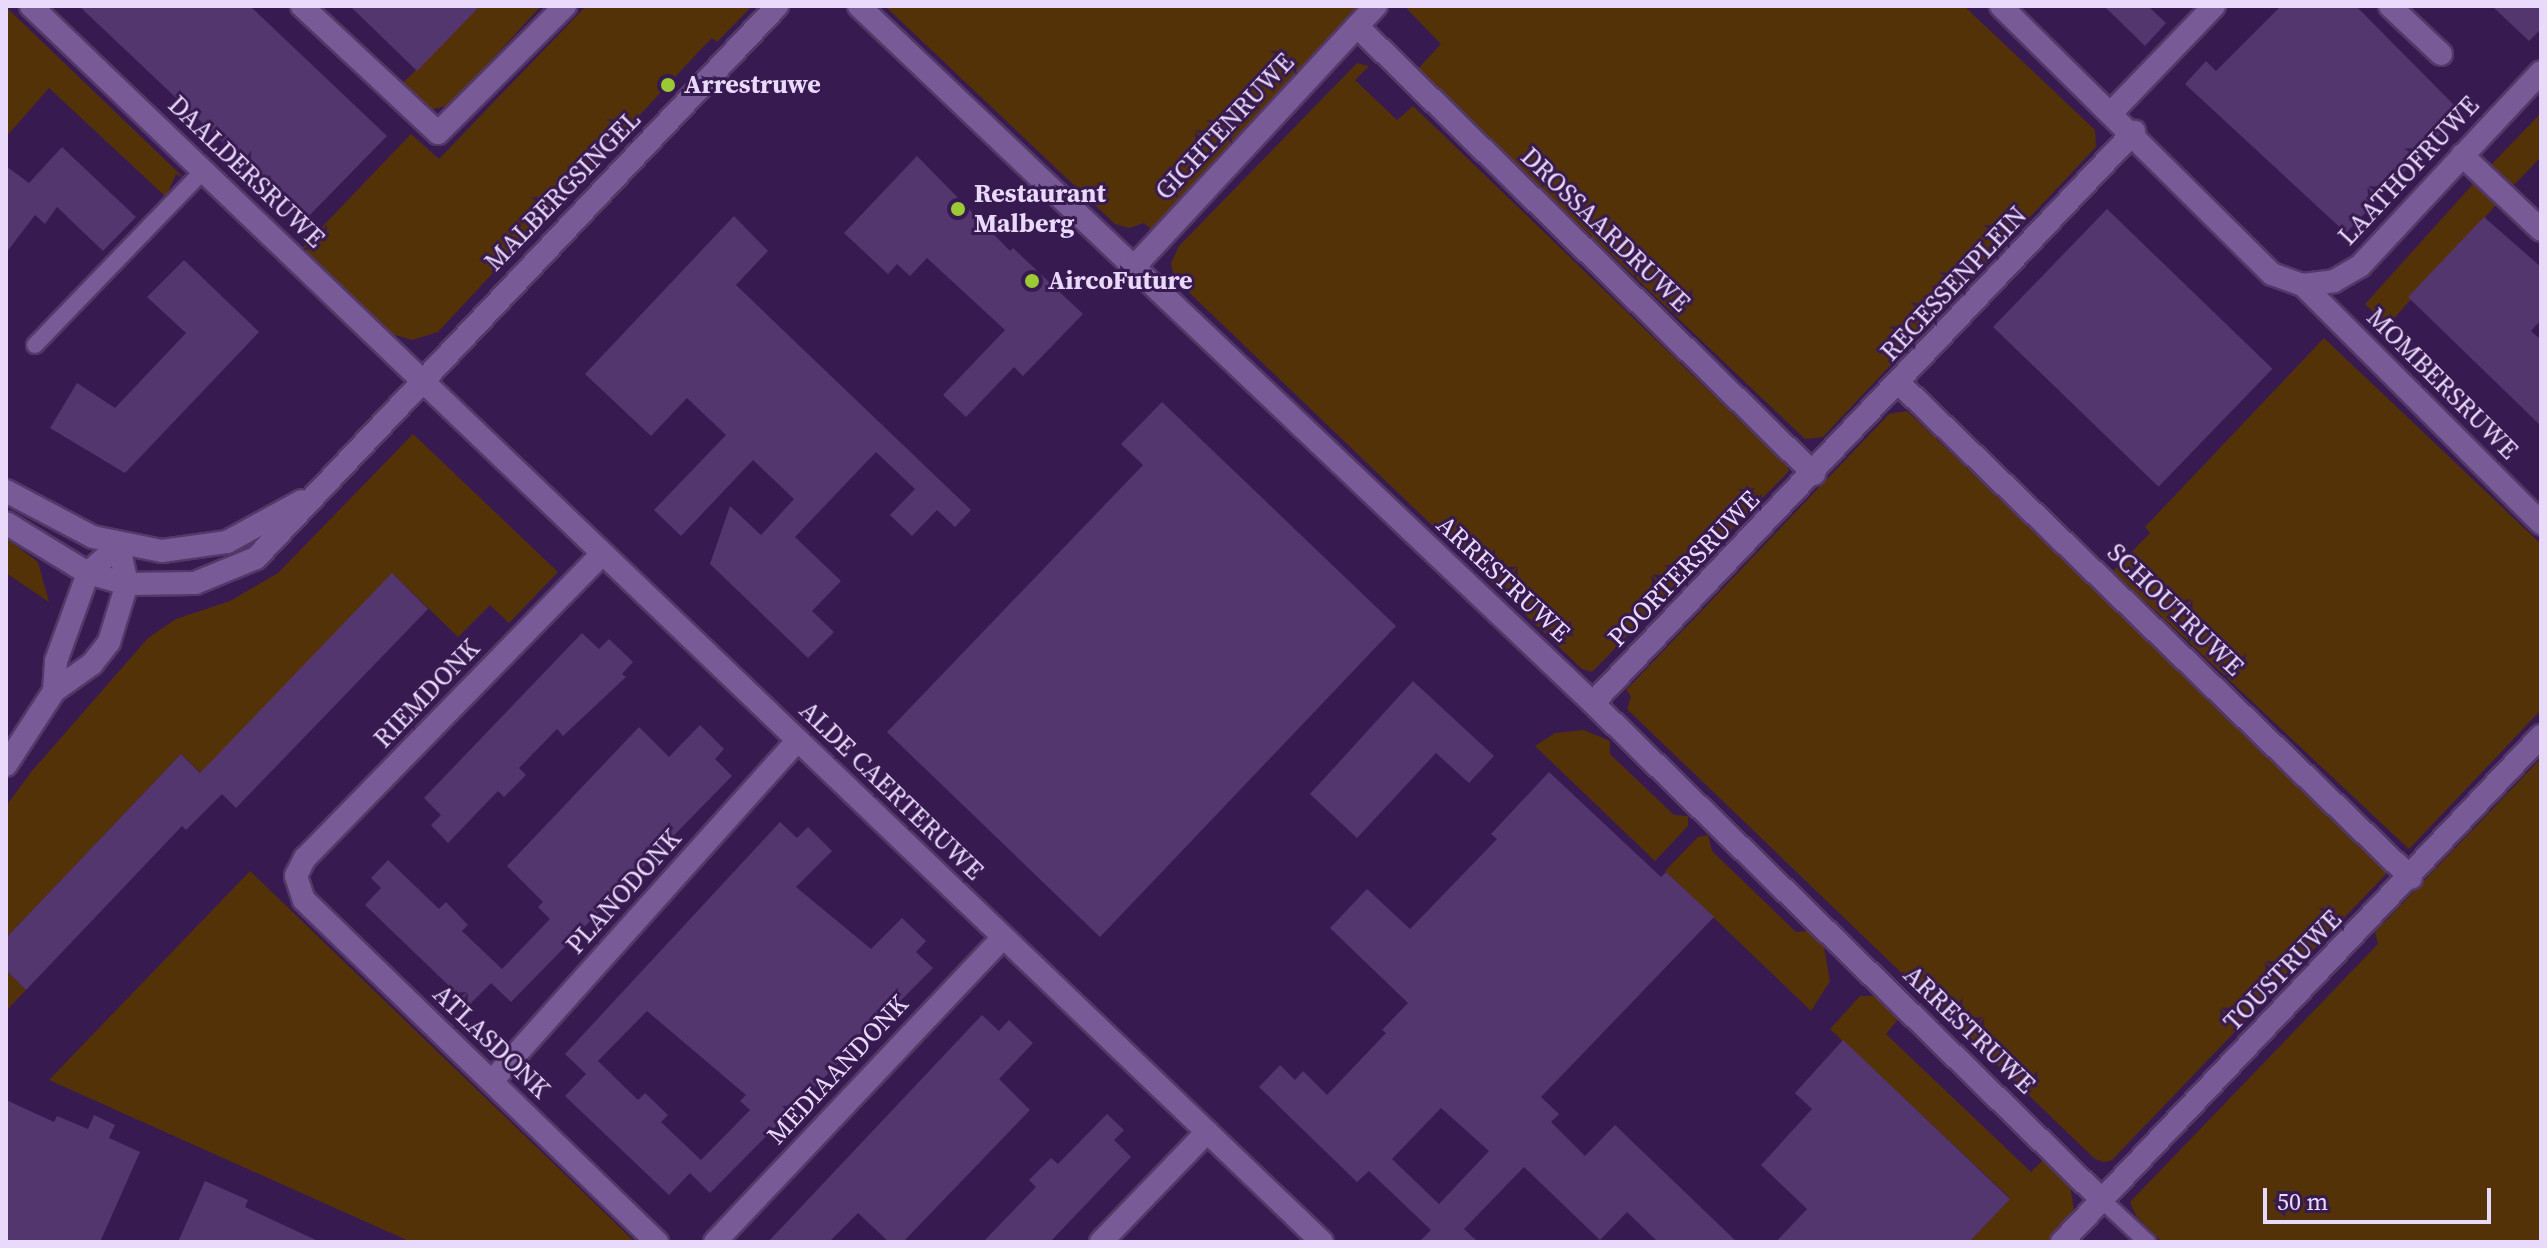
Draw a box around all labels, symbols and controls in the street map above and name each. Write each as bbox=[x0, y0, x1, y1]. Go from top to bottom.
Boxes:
street label: GICHTENRUWE bbox=[1149, 47, 1301, 207]
place label: Arrestruwe bbox=[684, 69, 821, 101]
marker: Arrestruwe bbox=[659, 76, 677, 94]
street label: DAALDERSRUWE bbox=[161, 90, 331, 254]
street label: LAATHOFRUWE bbox=[2332, 90, 2486, 252]
street label: MALBERGSINGEL bbox=[479, 104, 647, 278]
street label: DROSSAARDRUWE bbox=[1514, 141, 1696, 319]
place label: Restaurant Malberg bbox=[974, 178, 1106, 240]
marker: Restaurant Malberg bbox=[949, 200, 967, 218]
street label: RECESSENPLEIN bbox=[1874, 200, 2034, 368]
place label: AircoFuture bbox=[1048, 265, 1193, 297]
marker: AircoFuture bbox=[1023, 272, 1041, 290]
street label: MOMBERSRUWE bbox=[2360, 302, 2524, 466]
street label: POORTERSRUWE bbox=[1602, 485, 1766, 653]
street label: ARRESTRUWE bbox=[1430, 509, 1576, 649]
street label: SCHOUTRUWE bbox=[2100, 537, 2250, 683]
street label: RIEMDONK bbox=[368, 633, 486, 755]
street label: ALDE CAERTERUWE bbox=[793, 695, 989, 887]
street label: PLANODONK bbox=[560, 823, 688, 961]
street label: TOUSTRUWE bbox=[2218, 904, 2348, 1038]
street label: ARRESTRUWE bbox=[1897, 959, 2041, 1101]
street label: ATLASDONK bbox=[426, 979, 556, 1105]
street label: MEDIAANDONK bbox=[761, 989, 915, 1151]
scale bar bbox=[2267, 1172, 2495, 1222]
text: 50 m bbox=[2277, 1185, 2328, 1218]

